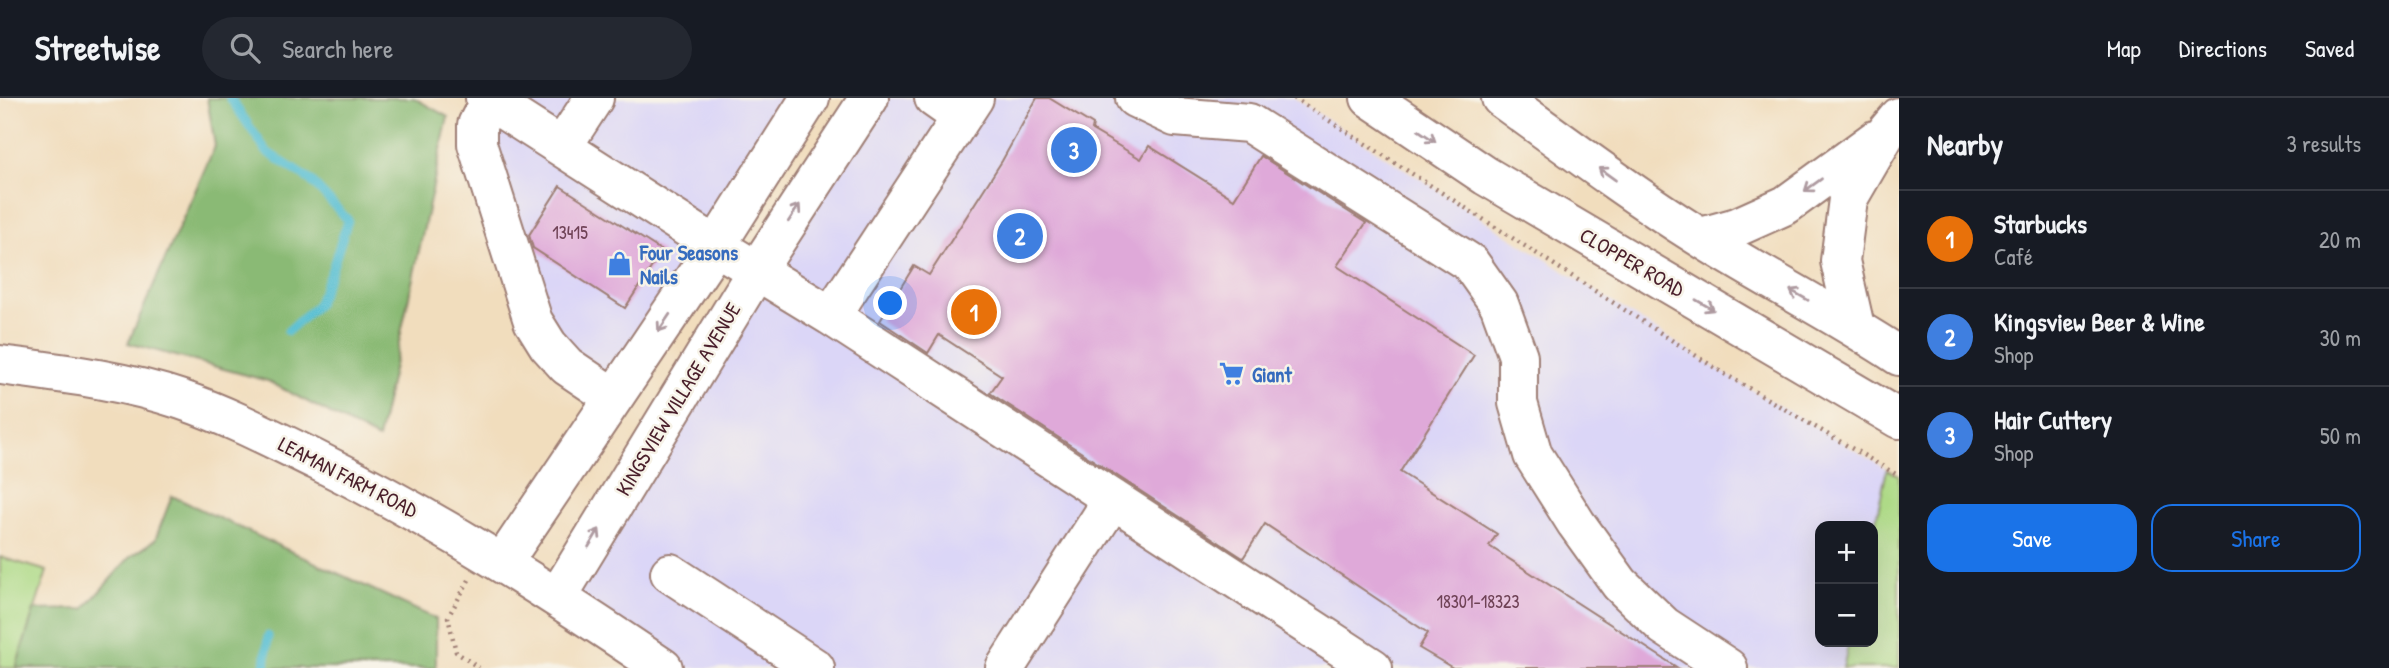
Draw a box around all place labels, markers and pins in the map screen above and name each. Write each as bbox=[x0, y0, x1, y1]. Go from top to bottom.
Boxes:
pin: 3 bbox=[1051, 124, 1097, 176]
pin: 2 bbox=[997, 210, 1043, 262]
place label: Four Seasons Nails bbox=[639, 238, 738, 291]
shop icon: Four Seasons Nails bbox=[606, 250, 634, 278]
pin: 1 bbox=[951, 286, 997, 338]
supermarket icon: Giant bbox=[1218, 360, 1246, 388]
place label: Giant bbox=[1252, 360, 1293, 389]

